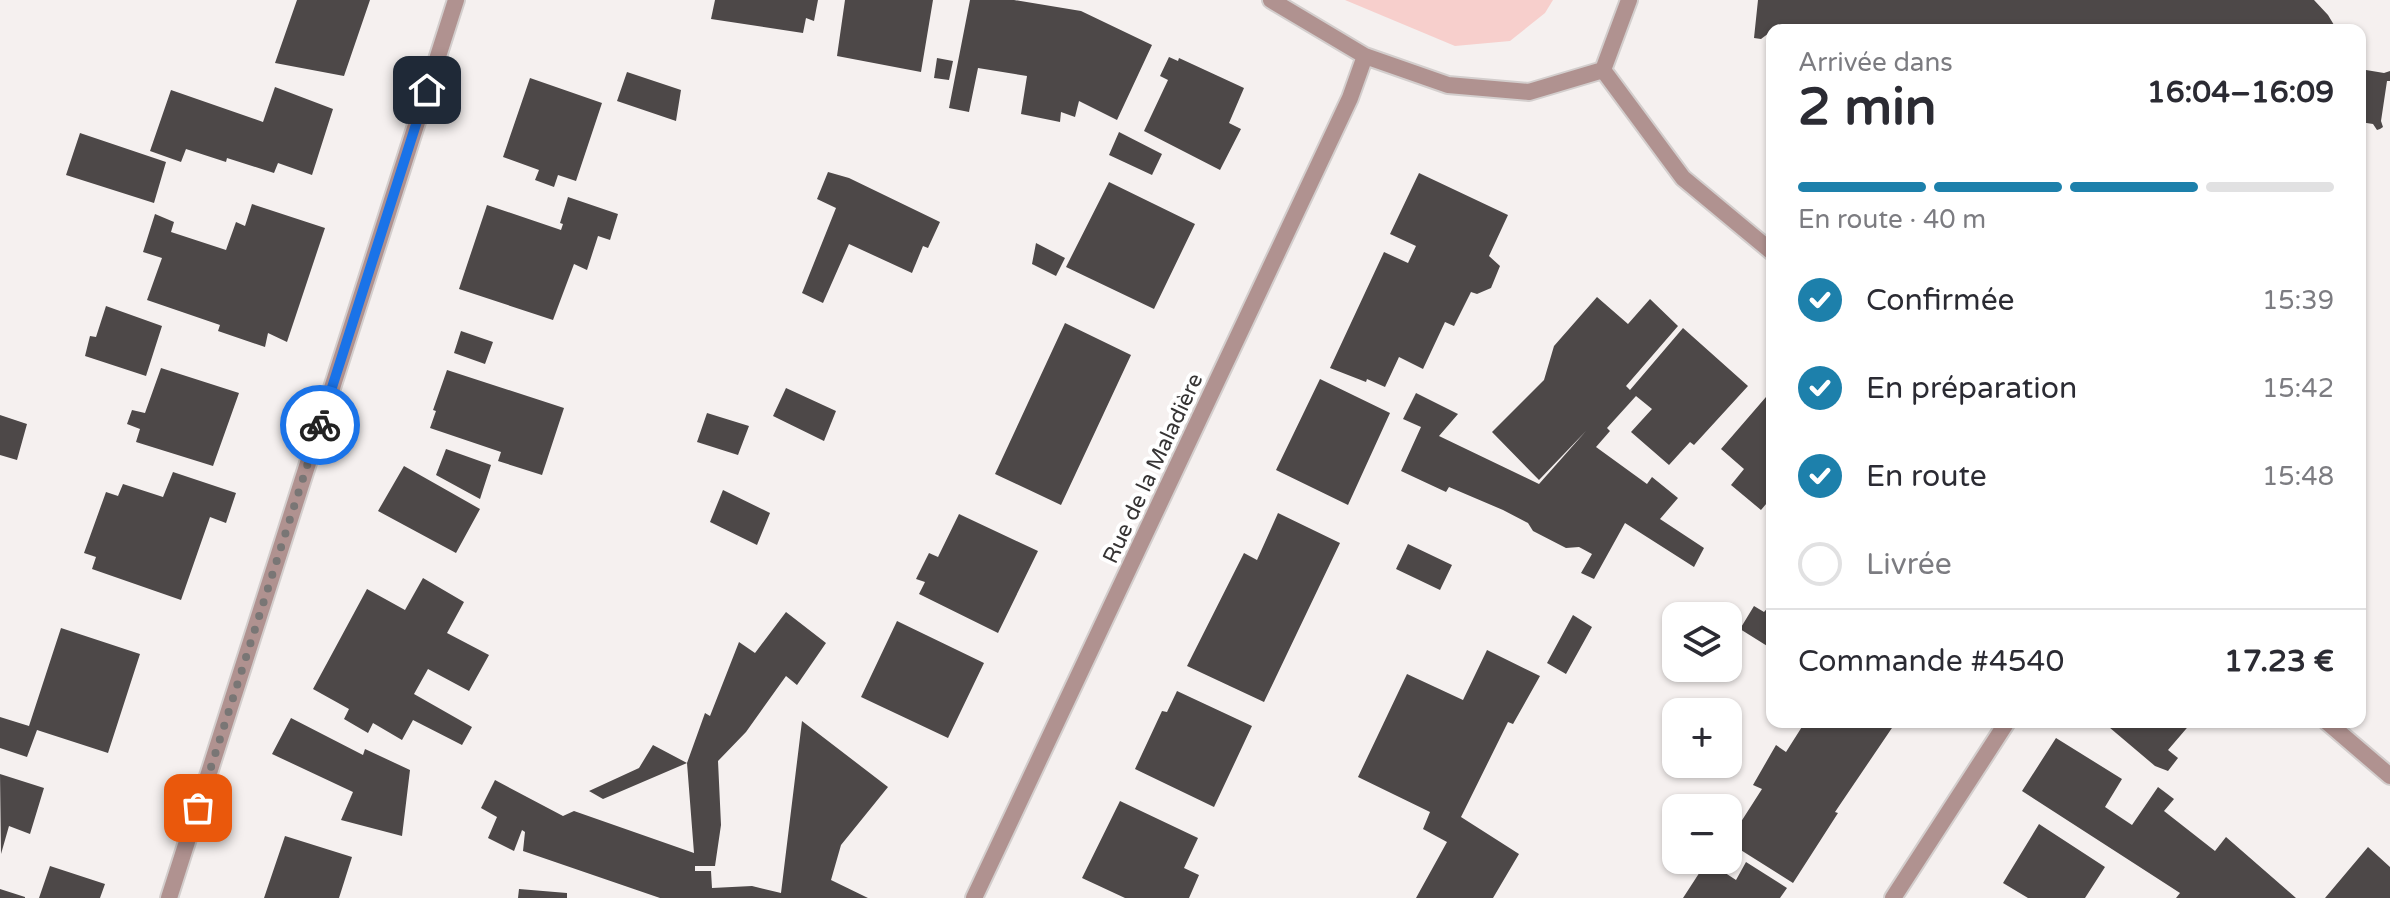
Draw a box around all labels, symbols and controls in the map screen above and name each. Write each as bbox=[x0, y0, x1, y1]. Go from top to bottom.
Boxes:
text: Arrivée dans bbox=[1798, 47, 1953, 78]
pin bbox=[393, 56, 461, 124]
icon: home bbox=[405, 68, 449, 112]
text: 16:04–16:09 bbox=[2147, 74, 2334, 111]
text: 2 min bbox=[1798, 76, 1937, 139]
text: En route · 40 m bbox=[1798, 204, 1986, 235]
icon: check bbox=[1798, 278, 1842, 322]
text: Confirmée bbox=[1866, 282, 2015, 319]
text: 15:39 bbox=[2262, 285, 2334, 316]
icon: check bbox=[1798, 366, 1842, 410]
street label: Rue de la Maladière bbox=[1097, 369, 1208, 568]
text: En préparation bbox=[1866, 370, 2077, 407]
text: 15:42 bbox=[2262, 373, 2334, 404]
courier bbox=[280, 385, 360, 465]
icon: bike bbox=[298, 403, 342, 447]
icon: check bbox=[1798, 454, 1842, 498]
text: En route bbox=[1866, 458, 1987, 495]
text: 15:48 bbox=[2262, 461, 2334, 492]
text: Livrée bbox=[1866, 546, 1952, 583]
map controls bbox=[1662, 602, 1742, 874]
button: layers bbox=[1662, 602, 1742, 682]
text: Commande #4540 bbox=[1798, 643, 2064, 680]
text: 17.23 € bbox=[2224, 643, 2334, 680]
button: + bbox=[1662, 698, 1742, 778]
pin bbox=[164, 774, 232, 842]
icon: bag bbox=[176, 786, 220, 830]
button: − bbox=[1662, 794, 1742, 874]

